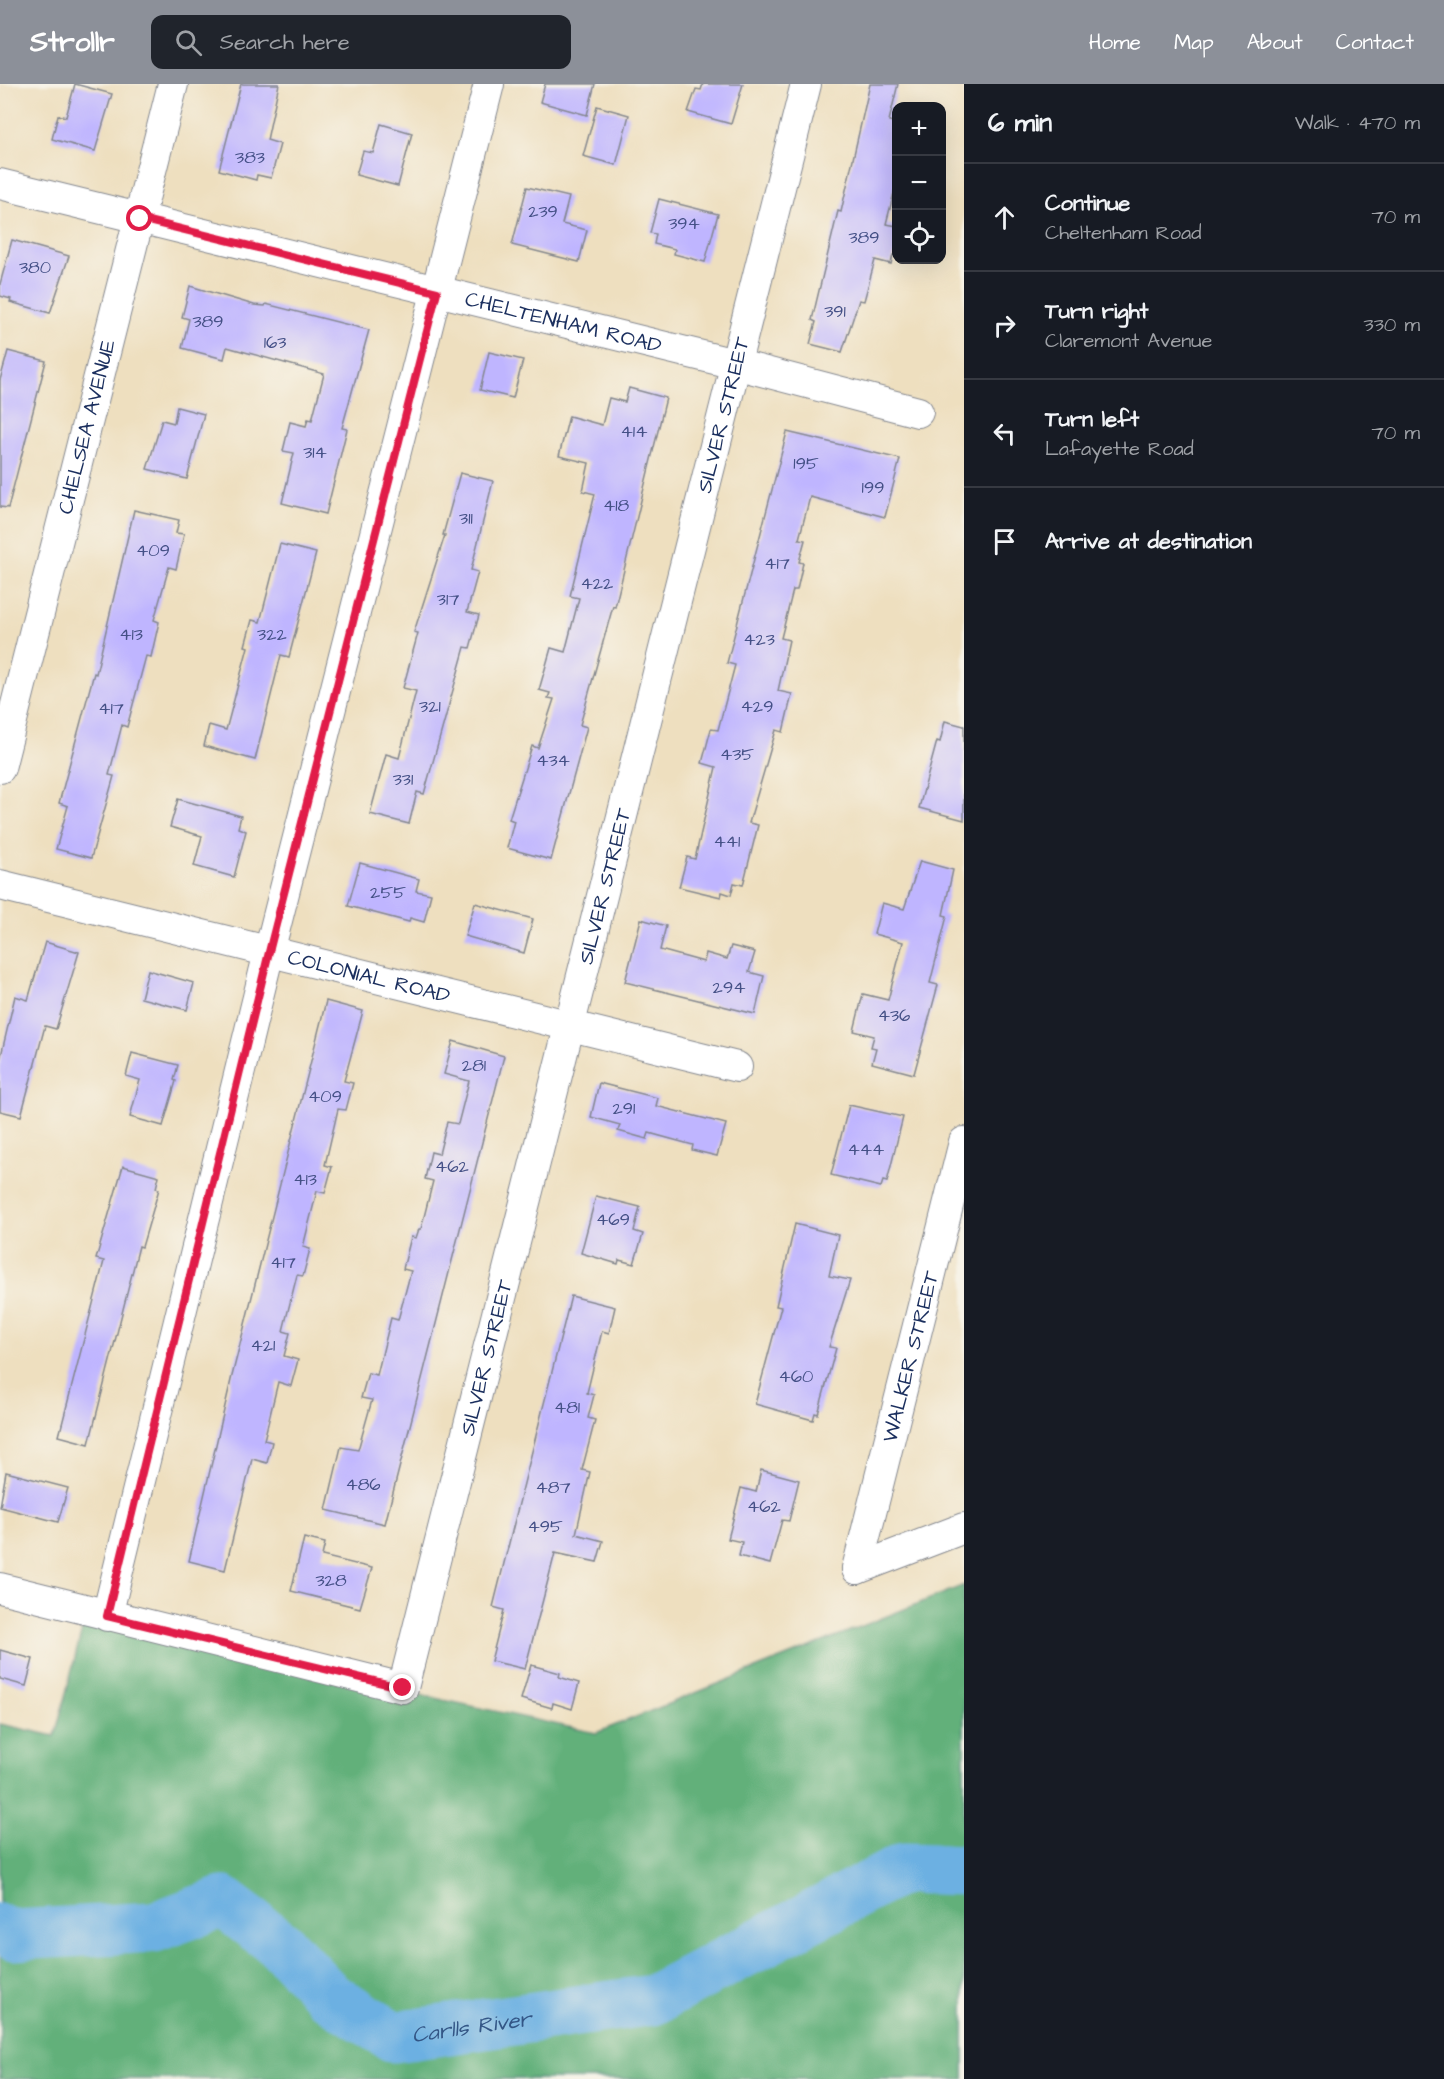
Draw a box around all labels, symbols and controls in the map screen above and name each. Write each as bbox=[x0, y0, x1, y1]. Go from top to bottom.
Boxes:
search box bbox=[151, 15, 571, 69]
text: Strollr bbox=[30, 23, 115, 62]
icon: search bbox=[172, 26, 205, 59]
text: Search here bbox=[220, 27, 350, 58]
text: Home bbox=[1089, 28, 1141, 57]
text: Map bbox=[1174, 28, 1214, 57]
text: About bbox=[1247, 28, 1303, 57]
text: Contact bbox=[1336, 28, 1414, 57]
map controls bbox=[892, 102, 946, 264]
button: + bbox=[892, 102, 946, 156]
text: 6 min bbox=[988, 105, 1052, 141]
text: Walk · 470 m bbox=[1295, 109, 1420, 137]
house number: 383 bbox=[235, 145, 265, 170]
button: − bbox=[892, 156, 946, 210]
text: Continue bbox=[1045, 188, 1130, 219]
house number: 239 bbox=[528, 199, 558, 224]
icon: ahead bbox=[988, 201, 1021, 234]
text: 70 m bbox=[1372, 203, 1420, 231]
route start bbox=[126, 205, 152, 231]
button: locate bbox=[892, 210, 946, 264]
house number: 394 bbox=[668, 211, 700, 236]
text: Cheltenham Road bbox=[1045, 219, 1202, 247]
house number: 389 bbox=[848, 225, 880, 250]
house number: 380 bbox=[19, 255, 51, 280]
street label: CHELTENHAM ROAD bbox=[462, 284, 665, 361]
text: Turn right bbox=[1045, 296, 1148, 327]
house number: 391 bbox=[824, 299, 846, 324]
house number: 389 bbox=[192, 309, 224, 334]
icon: right bbox=[988, 309, 1021, 342]
text: 330 m bbox=[1363, 311, 1420, 339]
text: Claremont Avenue bbox=[1045, 327, 1212, 355]
house number: 163 bbox=[264, 330, 286, 355]
street label: SILVER STREET bbox=[690, 333, 757, 496]
street label: CHELSEA AVENUE bbox=[51, 336, 123, 517]
text: Turn left bbox=[1045, 404, 1139, 435]
icon: left bbox=[988, 417, 1021, 450]
house number: 414 bbox=[621, 419, 647, 444]
text: 70 m bbox=[1372, 419, 1420, 447]
text: Lafayette Road bbox=[1045, 435, 1194, 463]
house number: 314 bbox=[303, 440, 327, 465]
house number: 195 bbox=[793, 451, 819, 476]
house number: 199 bbox=[862, 475, 884, 500]
house number: 418 bbox=[603, 493, 629, 518]
house number: 311 bbox=[459, 506, 473, 531]
icon: arrive bbox=[988, 525, 1021, 558]
text: Arrive at destination bbox=[1045, 526, 1252, 557]
house number: 409 bbox=[136, 538, 170, 563]
house number: 417 bbox=[764, 551, 790, 576]
house number: 422 bbox=[581, 571, 614, 596]
house number: 317 bbox=[437, 587, 459, 612]
house number: 413 bbox=[119, 622, 143, 647]
house number: 322 bbox=[257, 622, 288, 647]
house number: 423 bbox=[743, 627, 775, 652]
house number: 321 bbox=[419, 694, 441, 719]
house number: 429 bbox=[741, 694, 773, 719]
house number: 417 bbox=[98, 696, 124, 721]
house number: 435 bbox=[720, 742, 754, 767]
house number: 434 bbox=[536, 748, 570, 773]
house number: 331 bbox=[393, 767, 413, 792]
street label: SILVER STREET bbox=[571, 804, 639, 967]
house number: 441 bbox=[714, 829, 740, 854]
house number: 255 bbox=[370, 880, 406, 905]
street label: COLONIAL ROAD bbox=[284, 943, 453, 1011]
house number: 294 bbox=[713, 975, 745, 1000]
house number: 436 bbox=[878, 1003, 910, 1028]
house number: 281 bbox=[462, 1053, 486, 1078]
house number: 409 bbox=[308, 1084, 342, 1109]
house number: 291 bbox=[613, 1096, 635, 1121]
house number: 444 bbox=[848, 1137, 884, 1162]
house number: 462 bbox=[435, 1154, 470, 1179]
house number: 413 bbox=[293, 1167, 317, 1192]
house number: 469 bbox=[596, 1207, 630, 1232]
house number: 417 bbox=[270, 1250, 296, 1275]
street label: WALKER STREET bbox=[875, 1267, 946, 1446]
street label: SILVER STREET bbox=[453, 1276, 520, 1439]
house number: 421 bbox=[251, 1333, 275, 1358]
house number: 460 bbox=[779, 1364, 813, 1389]
house number: 481 bbox=[554, 1395, 580, 1420]
house number: 486 bbox=[345, 1472, 381, 1497]
house number: 487 bbox=[536, 1475, 571, 1500]
house number: 462 bbox=[747, 1494, 782, 1519]
house number: 495 bbox=[527, 1514, 563, 1539]
house number: 328 bbox=[315, 1568, 347, 1593]
route end bbox=[389, 1674, 415, 1700]
water label: Carlls River bbox=[410, 2003, 536, 2051]

